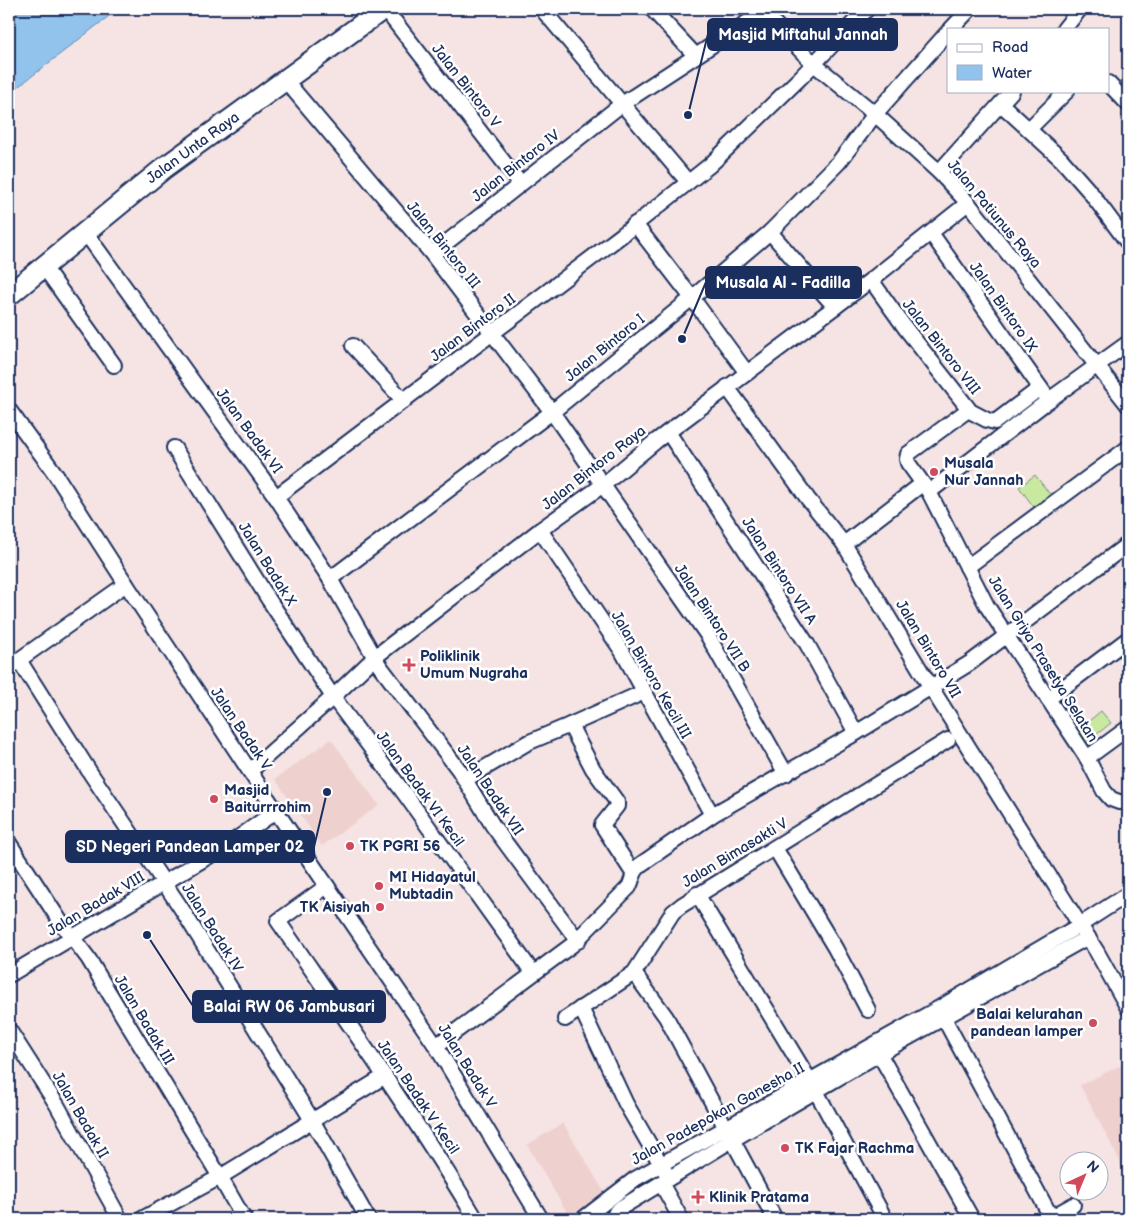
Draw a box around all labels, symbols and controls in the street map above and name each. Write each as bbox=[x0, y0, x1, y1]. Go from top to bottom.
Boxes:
callout: Masjid Miftahul Jannah bbox=[708, 19, 897, 50]
text: Masjid Miftahul Jannah bbox=[718, 26, 888, 45]
legend bbox=[947, 28, 1110, 92]
text: Road bbox=[992, 38, 1028, 57]
street label: Jalan Bintoro V bbox=[427, 40, 505, 132]
text: Water bbox=[992, 64, 1032, 83]
street label: Jalan Unta Raya bbox=[143, 108, 243, 188]
street label: Jalan Bintoro IV bbox=[468, 125, 564, 206]
street label: Jalan Patiunus Raya bbox=[943, 156, 1045, 272]
street label: Jalan Bintoro III bbox=[402, 198, 484, 293]
street label: Jalan Bintoro IX bbox=[965, 258, 1041, 356]
callout: Musala Al - Fadilla bbox=[706, 267, 861, 298]
text: Musala Al - Fadilla bbox=[715, 274, 851, 293]
street label: Jalan Bintoro II bbox=[426, 289, 520, 366]
street label: Jalan Bintoro VIII bbox=[898, 296, 984, 399]
street label: Jalan Bintoro I bbox=[561, 310, 649, 386]
street label: Jalan Badak VI bbox=[212, 385, 287, 478]
street label: Jalan Bintoro Raya bbox=[538, 421, 650, 515]
place label: Musala Nur Jannah bbox=[944, 454, 1023, 490]
marker: Musala Nur Jannah bbox=[928, 466, 940, 478]
street label: Jalan Bintoro VII A bbox=[737, 514, 821, 629]
street label: Jalan Badak X bbox=[234, 519, 301, 610]
street label: Jalan Bintoro VII B bbox=[670, 560, 754, 676]
street label: Jalan Griya Prasetya Selatan bbox=[984, 572, 1102, 746]
street label: Jalan Bintoro VII bbox=[891, 597, 965, 702]
street label: Jalan Bintoro Kecil III bbox=[607, 608, 695, 742]
place label: Poliklinik Umum Nugraha bbox=[420, 647, 528, 683]
marker: Poliklinik Umum Nugraha bbox=[402, 658, 416, 672]
street label: Jalan Badak V bbox=[206, 684, 276, 775]
street label: Jalan Badak VI Kecil bbox=[372, 727, 468, 851]
street label: Jalan Badak VII bbox=[453, 741, 528, 839]
place label: Masjid Baiturrrohim bbox=[224, 781, 311, 817]
marker: Masjid Baiturrrohim bbox=[208, 793, 220, 805]
street label: Jalan Bimasakti V bbox=[679, 814, 792, 892]
callout: SD Negeri Pandean Lamper 02 bbox=[66, 831, 314, 862]
place label: TK PGRI 56 bbox=[360, 837, 440, 856]
text: SD Negeri Pandean Lamper 02 bbox=[76, 838, 304, 857]
marker: TK PGRI 56 bbox=[344, 840, 356, 852]
street label: Jalan Badak VIII bbox=[44, 867, 148, 941]
place label: MI Hidayatul Mubtadin bbox=[389, 868, 476, 904]
street label: Jalan Badak IV bbox=[177, 880, 247, 977]
marker: MI Hidayatul Mubtadin bbox=[373, 880, 385, 892]
place label: TK Aisiyah bbox=[300, 898, 370, 917]
marker: TK Aisiyah bbox=[374, 901, 386, 913]
street label: Jalan Badak III bbox=[110, 972, 178, 1069]
callout: Balai RW 06 Jambusari bbox=[193, 991, 385, 1022]
text: Balai RW 06 Jambusari bbox=[203, 998, 375, 1017]
place label: Balai kelurahan pandean lamper bbox=[971, 1005, 1084, 1041]
marker: Balai kelurahan pandean lamper bbox=[1087, 1017, 1099, 1029]
street label: Jalan Badak V bbox=[433, 1020, 501, 1112]
street label: Jalan Badak V Kecil bbox=[373, 1036, 463, 1158]
street label: Jalan Padepokan Ganesha II bbox=[628, 1058, 808, 1170]
street label: Jalan Badak II bbox=[48, 1068, 113, 1162]
place label: TK Fajar Rachma bbox=[795, 1139, 914, 1158]
marker: TK Fajar Rachma bbox=[779, 1142, 791, 1154]
north arrow bbox=[1060, 1150, 1110, 1200]
text: N bbox=[1083, 1157, 1102, 1177]
place label: Klinik Pratama bbox=[709, 1188, 809, 1207]
marker: Klinik Pratama bbox=[691, 1190, 705, 1204]

